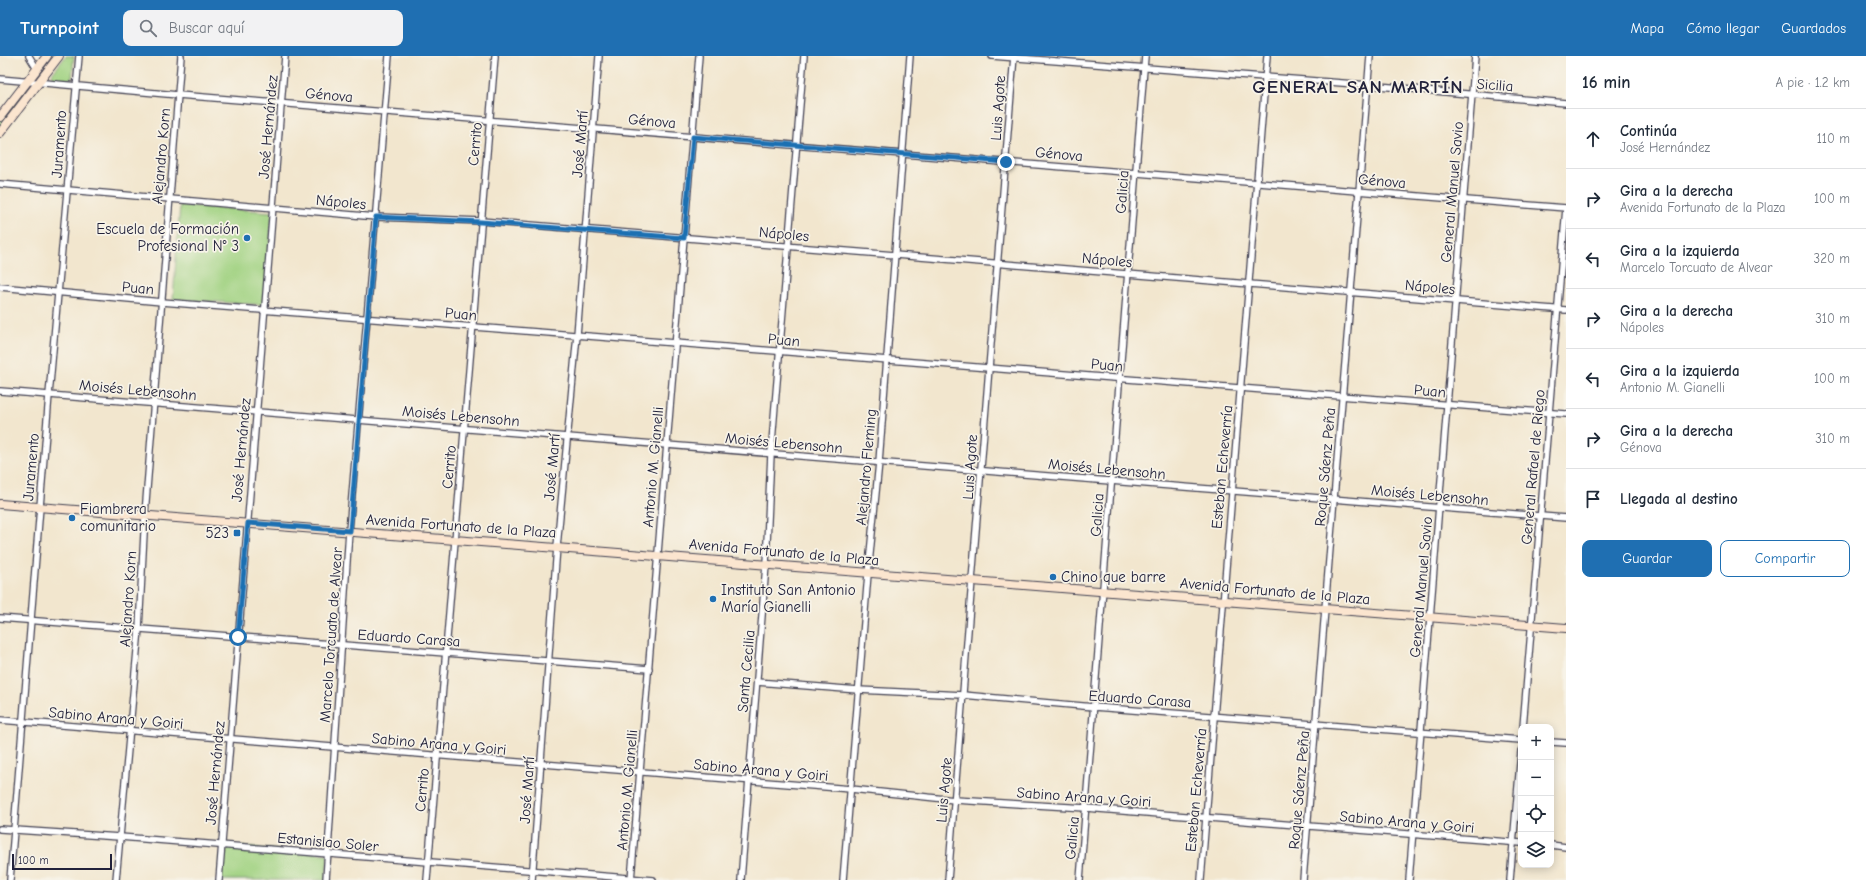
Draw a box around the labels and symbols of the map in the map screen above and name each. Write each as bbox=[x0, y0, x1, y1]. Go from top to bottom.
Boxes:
street label: José Hernández bbox=[255, 74, 282, 180]
street label: Luis Agote bbox=[987, 74, 1009, 141]
street label: Sicilia bbox=[1476, 75, 1514, 95]
district label: GENERAL SAN MARTÍN bbox=[1252, 76, 1464, 98]
street label: Génova bbox=[304, 84, 354, 106]
street label: Alejandro Korn bbox=[148, 107, 174, 205]
street label: Juramento bbox=[48, 109, 70, 179]
street label: José Martí bbox=[568, 109, 592, 178]
street label: Génova bbox=[627, 110, 677, 132]
street label: Cerrito bbox=[464, 121, 486, 167]
street label: General Manuel Savio bbox=[1437, 121, 1467, 263]
street label: Génova bbox=[1034, 143, 1084, 165]
route end bbox=[997, 153, 1015, 171]
street label: Galicia bbox=[1112, 170, 1132, 214]
street label: Génova bbox=[1357, 170, 1407, 192]
street label: Nápoles bbox=[315, 191, 367, 213]
place label: Escuela de Formación Profesional N° 3 bbox=[96, 220, 239, 255]
street label: Nápoles bbox=[758, 223, 810, 245]
marker: Escuela de Formación Profesional N° 3 bbox=[242, 233, 252, 243]
street label: Nápoles bbox=[1081, 249, 1133, 271]
street label: Nápoles bbox=[1404, 276, 1456, 298]
street label: Puan bbox=[121, 278, 155, 298]
street label: Puan bbox=[444, 304, 478, 324]
street label: Puan bbox=[767, 330, 801, 350]
street label: Puan bbox=[1090, 355, 1124, 375]
street label: Moisés Lebensohn bbox=[78, 376, 198, 404]
street label: Puan bbox=[1413, 381, 1447, 401]
street label: General Rafael de Riego bbox=[1517, 388, 1549, 545]
street label: José Hernández bbox=[228, 397, 255, 503]
street label: Moisés Lebensohn bbox=[401, 402, 521, 430]
street label: Esteban Echeverría bbox=[1208, 404, 1236, 530]
street label: Antonio M. Gianelli bbox=[639, 406, 667, 528]
street label: Roque Sáenz Peña bbox=[1311, 407, 1339, 527]
street label: Alejandro Fleming bbox=[852, 408, 880, 526]
street label: Moisés Lebensohn bbox=[724, 429, 844, 457]
street label: Juramento bbox=[19, 432, 43, 502]
street label: José Martí bbox=[540, 432, 564, 501]
street label: Luis Agote bbox=[959, 433, 981, 500]
street label: Cerrito bbox=[438, 444, 460, 490]
street label: Moisés Lebensohn bbox=[1047, 455, 1167, 483]
street label: Moisés Lebensohn bbox=[1370, 481, 1490, 509]
street label: Galicia bbox=[1087, 493, 1107, 537]
place label: Fiambrera comunitario bbox=[80, 500, 156, 535]
street label: Avenida Fortunato de la Plaza bbox=[365, 510, 557, 542]
marker: Fiambrera comunitario bbox=[67, 513, 77, 523]
street label: General Manuel Savio bbox=[1406, 516, 1436, 658]
place label: 523 bbox=[205, 524, 229, 542]
marker: 523 bbox=[232, 528, 242, 538]
street label: Avenida Fortunato de la Plaza bbox=[688, 535, 880, 569]
street label: Marcelo Torcuato de Alvear bbox=[316, 547, 346, 723]
street label: Alejandro Korn bbox=[116, 550, 140, 648]
place label: Chino que barre bbox=[1061, 568, 1166, 586]
marker: Chino que barre bbox=[1048, 572, 1058, 582]
street label: Avenida Fortunato de la Plaza bbox=[1179, 574, 1371, 608]
place label: Instituto San Antonio María Gianelli bbox=[721, 581, 856, 616]
marker: Instituto San Antonio María Gianelli bbox=[708, 594, 718, 604]
street label: Eduardo Carasa bbox=[357, 625, 461, 651]
route start bbox=[229, 628, 247, 646]
street label: Santa Cecilia bbox=[733, 629, 759, 713]
street label: Eduardo Carasa bbox=[1088, 686, 1192, 712]
street label: Sabino Arana y Goiri bbox=[48, 703, 184, 733]
street label: José Hernández bbox=[202, 720, 229, 826]
street label: Esteban Echeverría bbox=[1182, 727, 1210, 853]
street label: Sabino Arana y Goiri bbox=[371, 729, 507, 759]
street label: Antonio M. Gianelli bbox=[613, 729, 641, 851]
street label: Roque Sáenz Peña bbox=[1285, 730, 1313, 850]
street label: José Martí bbox=[516, 755, 538, 824]
street label: Sabino Arana y Goiri bbox=[693, 755, 829, 785]
street label: Luis Agote bbox=[932, 756, 956, 823]
street label: Cerrito bbox=[411, 767, 433, 813]
street label: Sabino Arana y Goiri bbox=[1016, 783, 1152, 811]
street label: Sabino Arana y Goiri bbox=[1339, 807, 1475, 837]
street label: Galicia bbox=[1061, 816, 1083, 860]
street label: Estanislao Soler bbox=[277, 829, 380, 855]
scale bar bbox=[12, 852, 112, 871]

